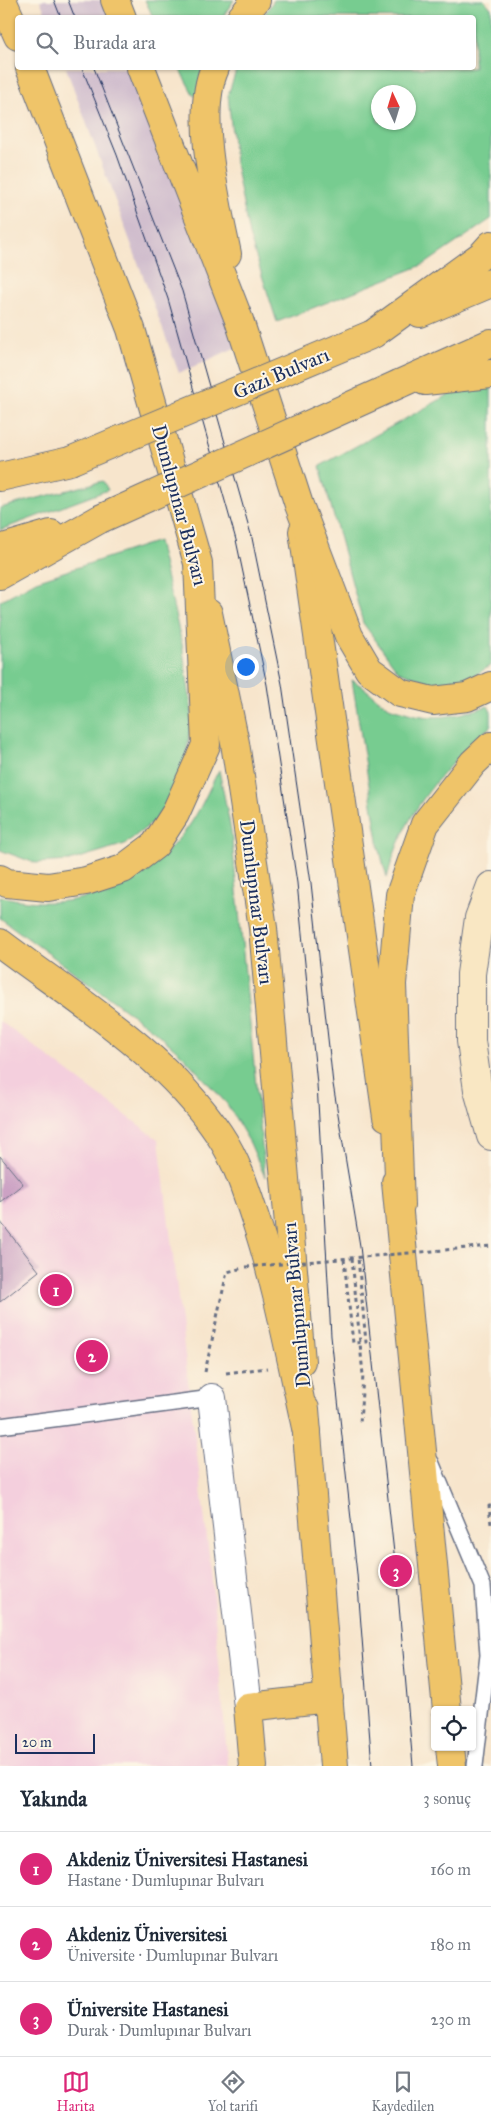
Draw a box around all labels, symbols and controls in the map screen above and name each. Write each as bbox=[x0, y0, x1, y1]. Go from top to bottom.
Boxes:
search box bbox=[15, 15, 476, 70]
icon: search bbox=[33, 29, 61, 57]
text: Burada ara bbox=[73, 31, 156, 54]
north arrow bbox=[371, 85, 416, 130]
street label: Gazi Bulvarı bbox=[229, 342, 333, 404]
street label: Dumlupınar Bulvarı bbox=[147, 422, 213, 589]
your location bbox=[233, 654, 259, 680]
street label: Dumlupınar Bulvarı bbox=[235, 818, 279, 986]
street label: Dumlupınar Bulvarı bbox=[277, 1221, 315, 1389]
pin: 1 bbox=[40, 1271, 72, 1309]
pin: 2 bbox=[76, 1337, 108, 1375]
pin: 3 bbox=[380, 1552, 412, 1590]
map controls bbox=[431, 1706, 476, 1751]
button: locate bbox=[431, 1706, 476, 1751]
scale bar bbox=[15, 1731, 95, 1754]
text: 20 m bbox=[22, 1734, 52, 1751]
text: Yakında bbox=[20, 1786, 87, 1812]
text: 3 sonuç bbox=[423, 1789, 471, 1808]
text: Akdeniz Üniversitesi Hastanesi bbox=[67, 1848, 308, 1871]
text: 1 bbox=[33, 1860, 39, 1879]
text: 160 m bbox=[430, 1860, 471, 1879]
text: Hastane · Dumlupınar Bulvarı bbox=[67, 1871, 264, 1890]
text: Akdeniz Üniversitesi bbox=[67, 1923, 227, 1946]
text: 2 bbox=[32, 1935, 40, 1954]
text: 180 m bbox=[430, 1935, 471, 1954]
text: Üniversite · Dumlupınar Bulvarı bbox=[67, 1946, 278, 1965]
text: Üniversite Hastanesi bbox=[67, 1998, 228, 2021]
text: 3 bbox=[33, 2010, 39, 2029]
text: 230 m bbox=[431, 2010, 471, 2029]
text: Durak · Dumlupınar Bulvarı bbox=[67, 2021, 251, 2040]
tab: Harita bbox=[57, 2068, 95, 2115]
tab: Yol tarifi bbox=[208, 2068, 258, 2115]
tab: Kaydedilen bbox=[371, 2068, 434, 2115]

